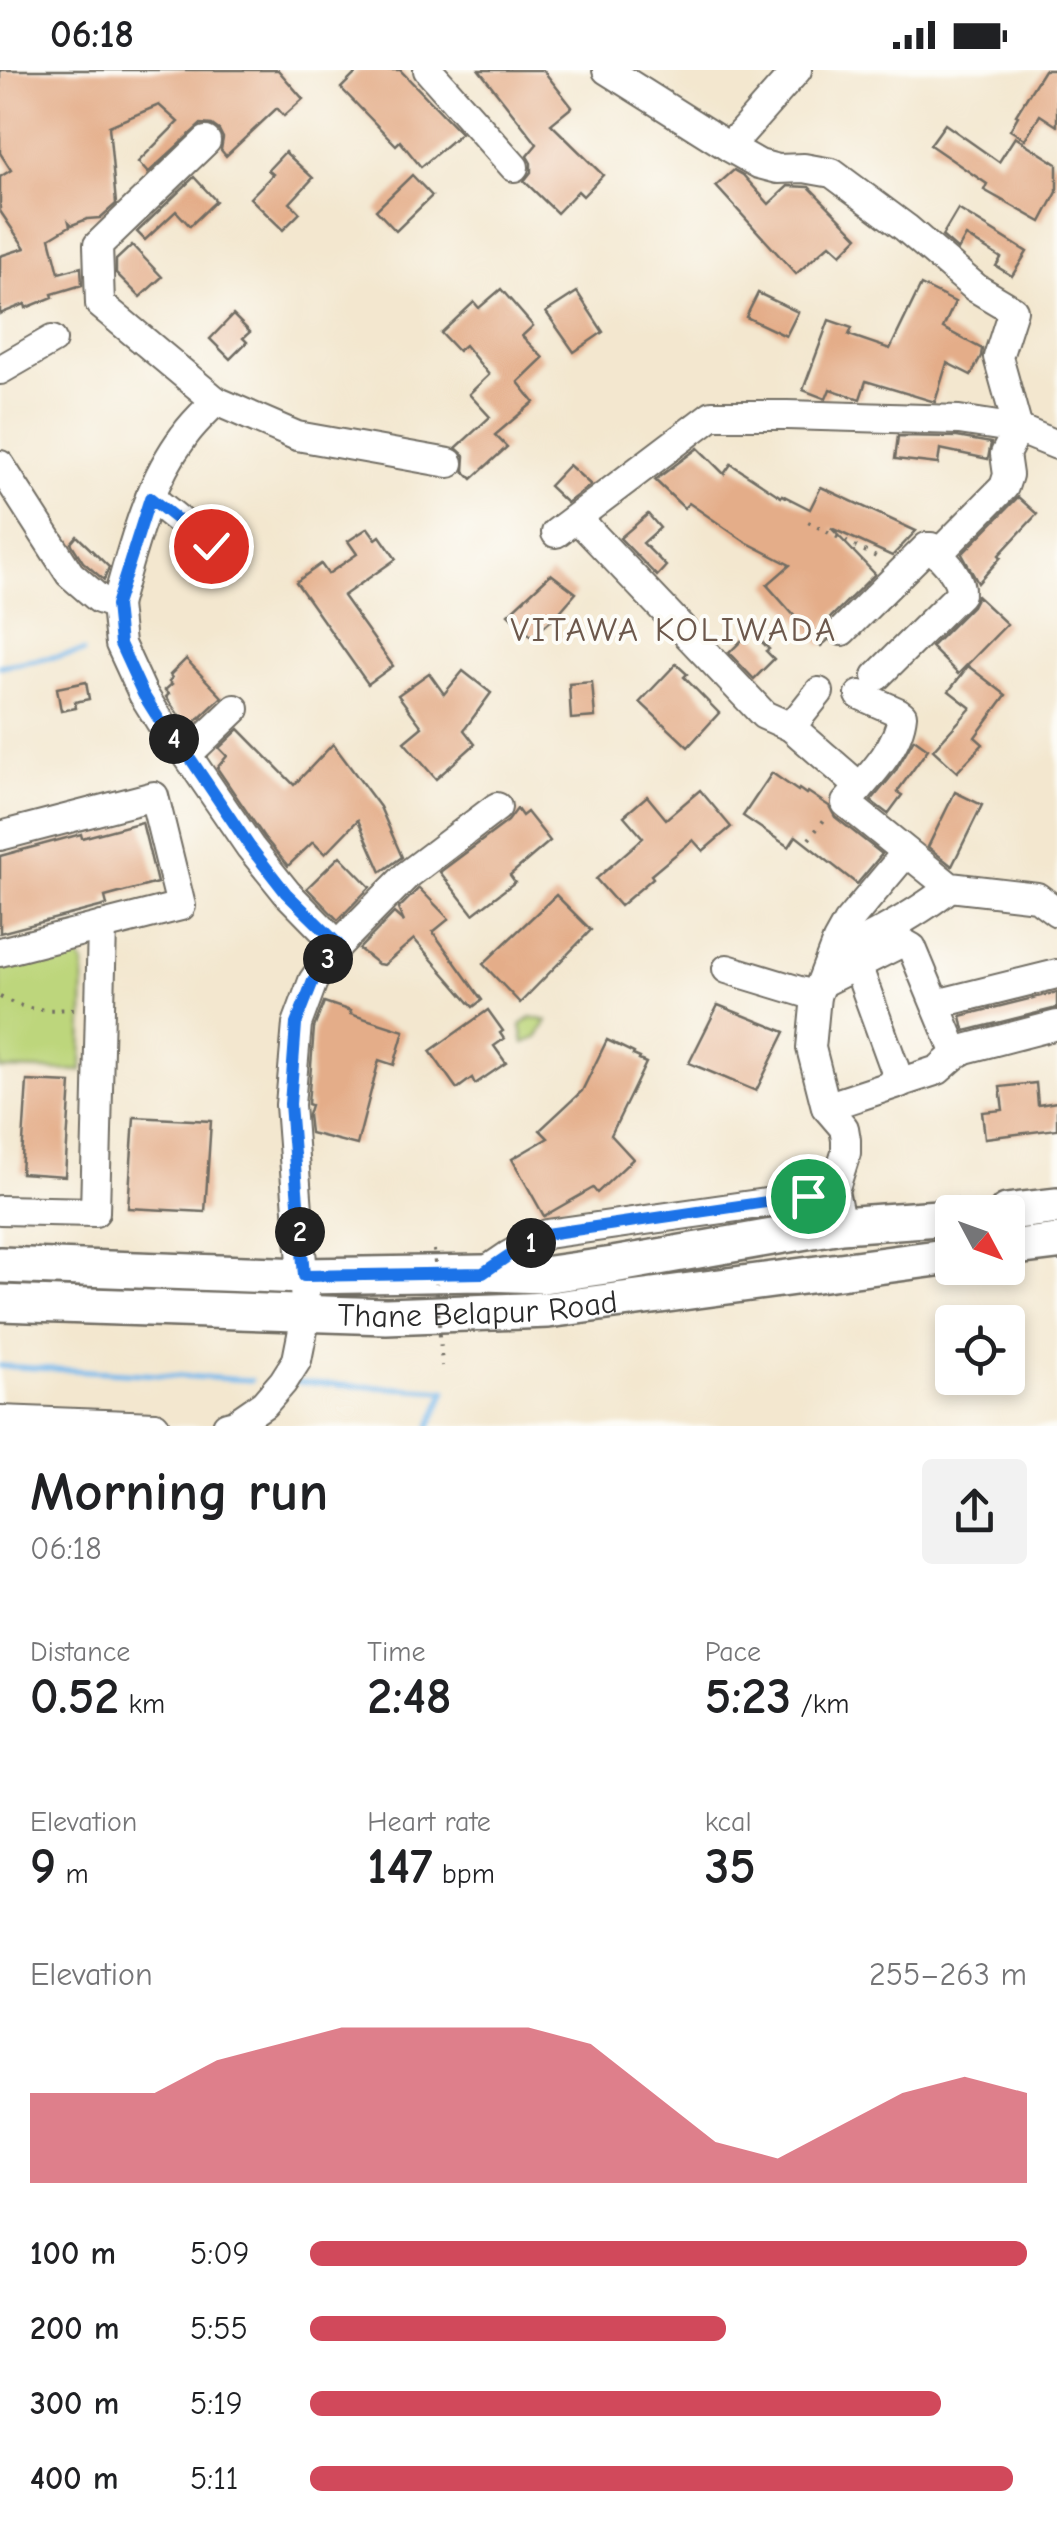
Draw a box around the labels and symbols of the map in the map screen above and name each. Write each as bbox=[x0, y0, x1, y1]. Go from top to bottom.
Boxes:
pin bbox=[169, 504, 254, 589]
district label: VITAWA KOLIWADA bbox=[510, 609, 838, 650]
pin: 4 bbox=[149, 714, 199, 764]
pin: 3 bbox=[303, 934, 353, 984]
pin bbox=[766, 1154, 851, 1239]
north arrow bbox=[935, 1195, 1025, 1285]
pin: 2 bbox=[275, 1207, 325, 1257]
pin: 1 bbox=[506, 1218, 556, 1268]
street label: Thane Belapur Road bbox=[337, 1282, 620, 1335]

